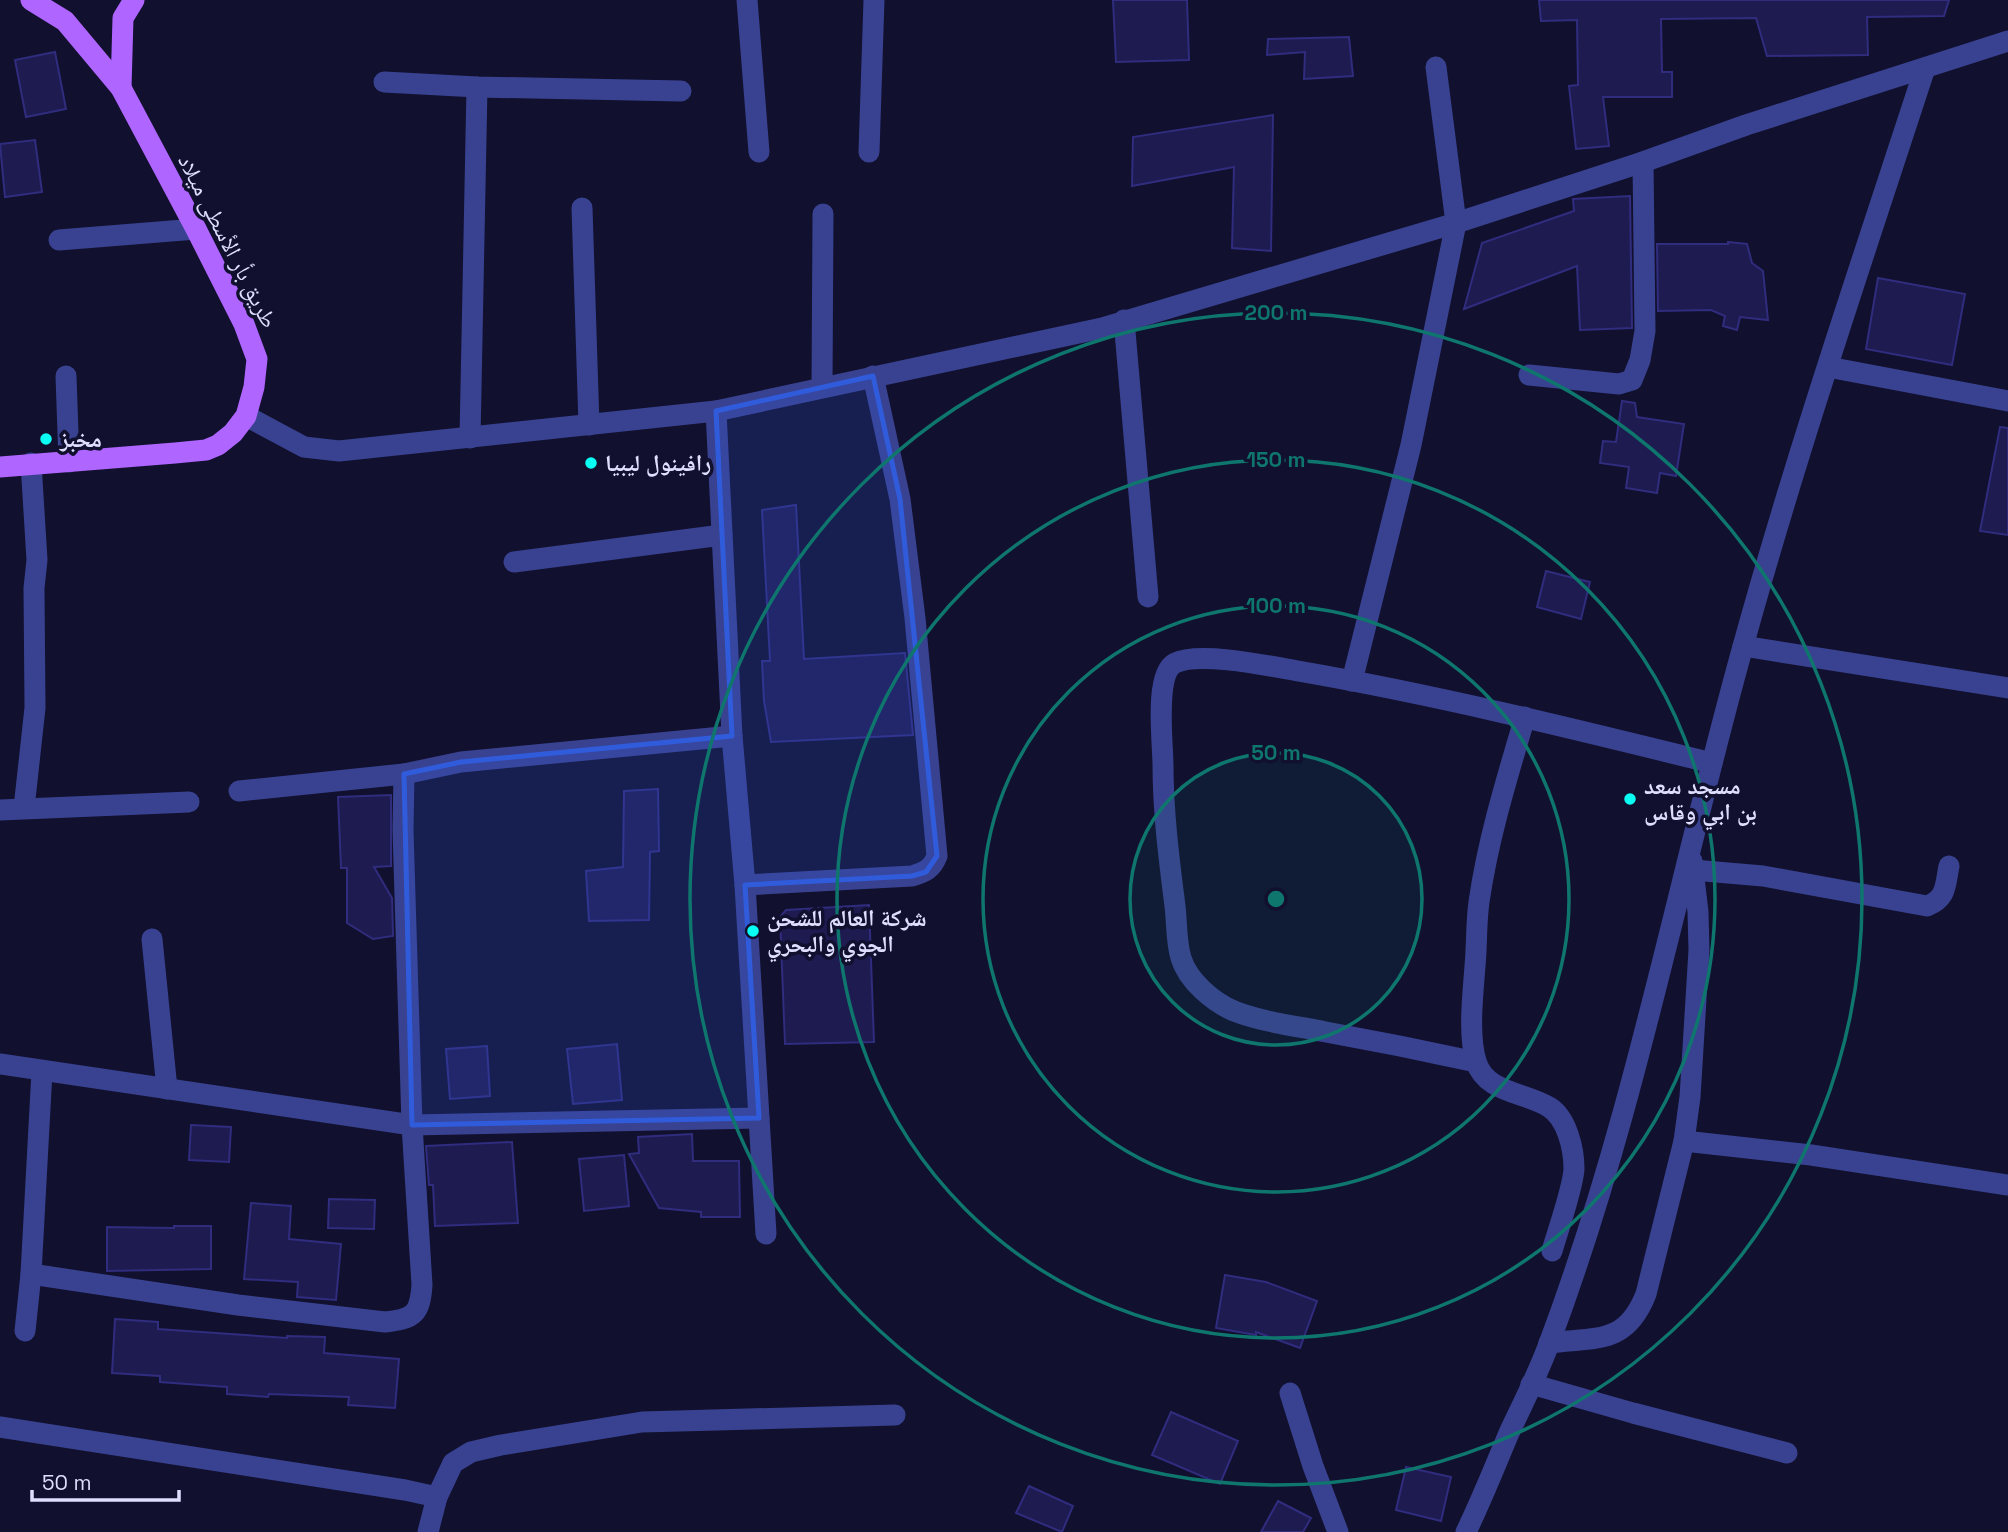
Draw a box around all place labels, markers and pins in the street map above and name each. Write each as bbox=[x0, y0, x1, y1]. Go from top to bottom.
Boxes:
place label: مخبز bbox=[59, 424, 102, 454]
marker: مخبز bbox=[38, 431, 54, 447]
place label: رافينول ليبيا bbox=[605, 448, 711, 478]
marker: رافينول ليبيا bbox=[583, 455, 599, 471]
place label: مسجد سعد بن ابي وقاس bbox=[1644, 771, 1757, 831]
marker: مسجد سعد بن ابي وقاس bbox=[1622, 791, 1638, 807]
centre of rings bbox=[1264, 887, 1288, 911]
place label: شركة العالم للشحن الجوي والبحري bbox=[767, 903, 927, 963]
marker: شركة العالم للشحن الجوي والبحري bbox=[745, 923, 761, 939]

